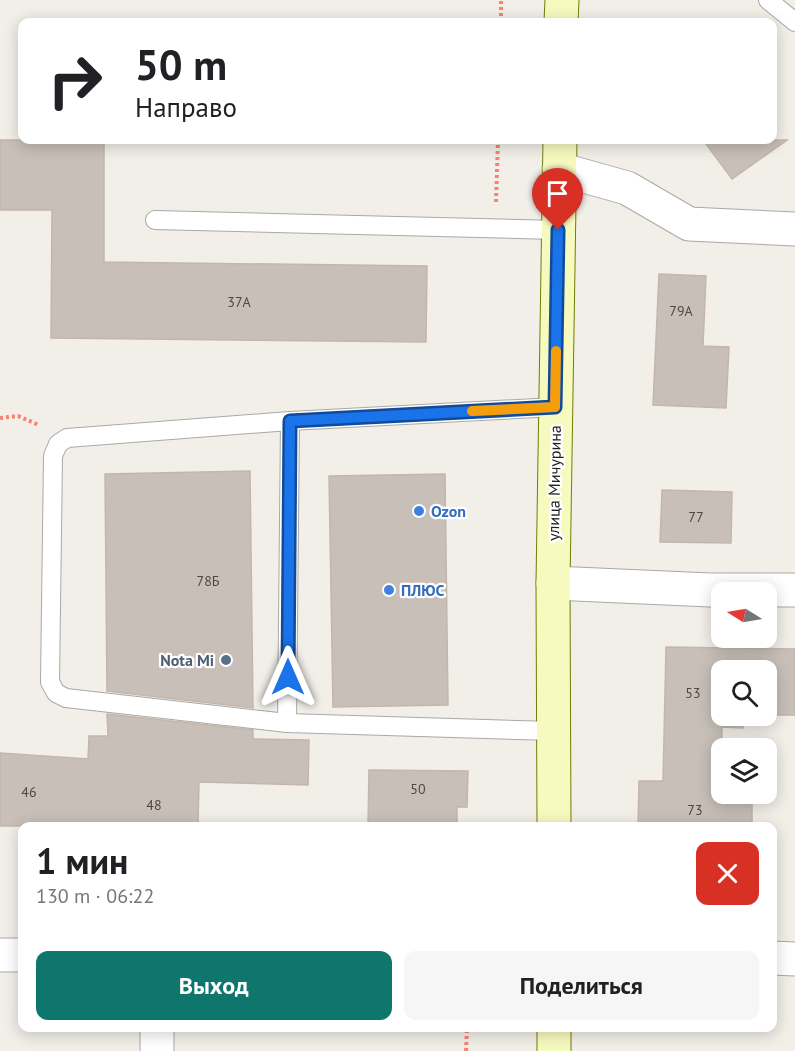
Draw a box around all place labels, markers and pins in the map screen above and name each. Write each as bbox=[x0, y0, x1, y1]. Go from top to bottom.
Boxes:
pin bbox=[532, 168, 583, 230]
place label: Ozon bbox=[431, 501, 466, 521]
marker: Ozon bbox=[412, 504, 426, 518]
place label: ПЛЮС bbox=[401, 580, 445, 600]
marker: ПЛЮС bbox=[382, 583, 396, 597]
place label: Nota Mi bbox=[160, 650, 214, 670]
marker: Nota Mi bbox=[219, 653, 233, 667]

